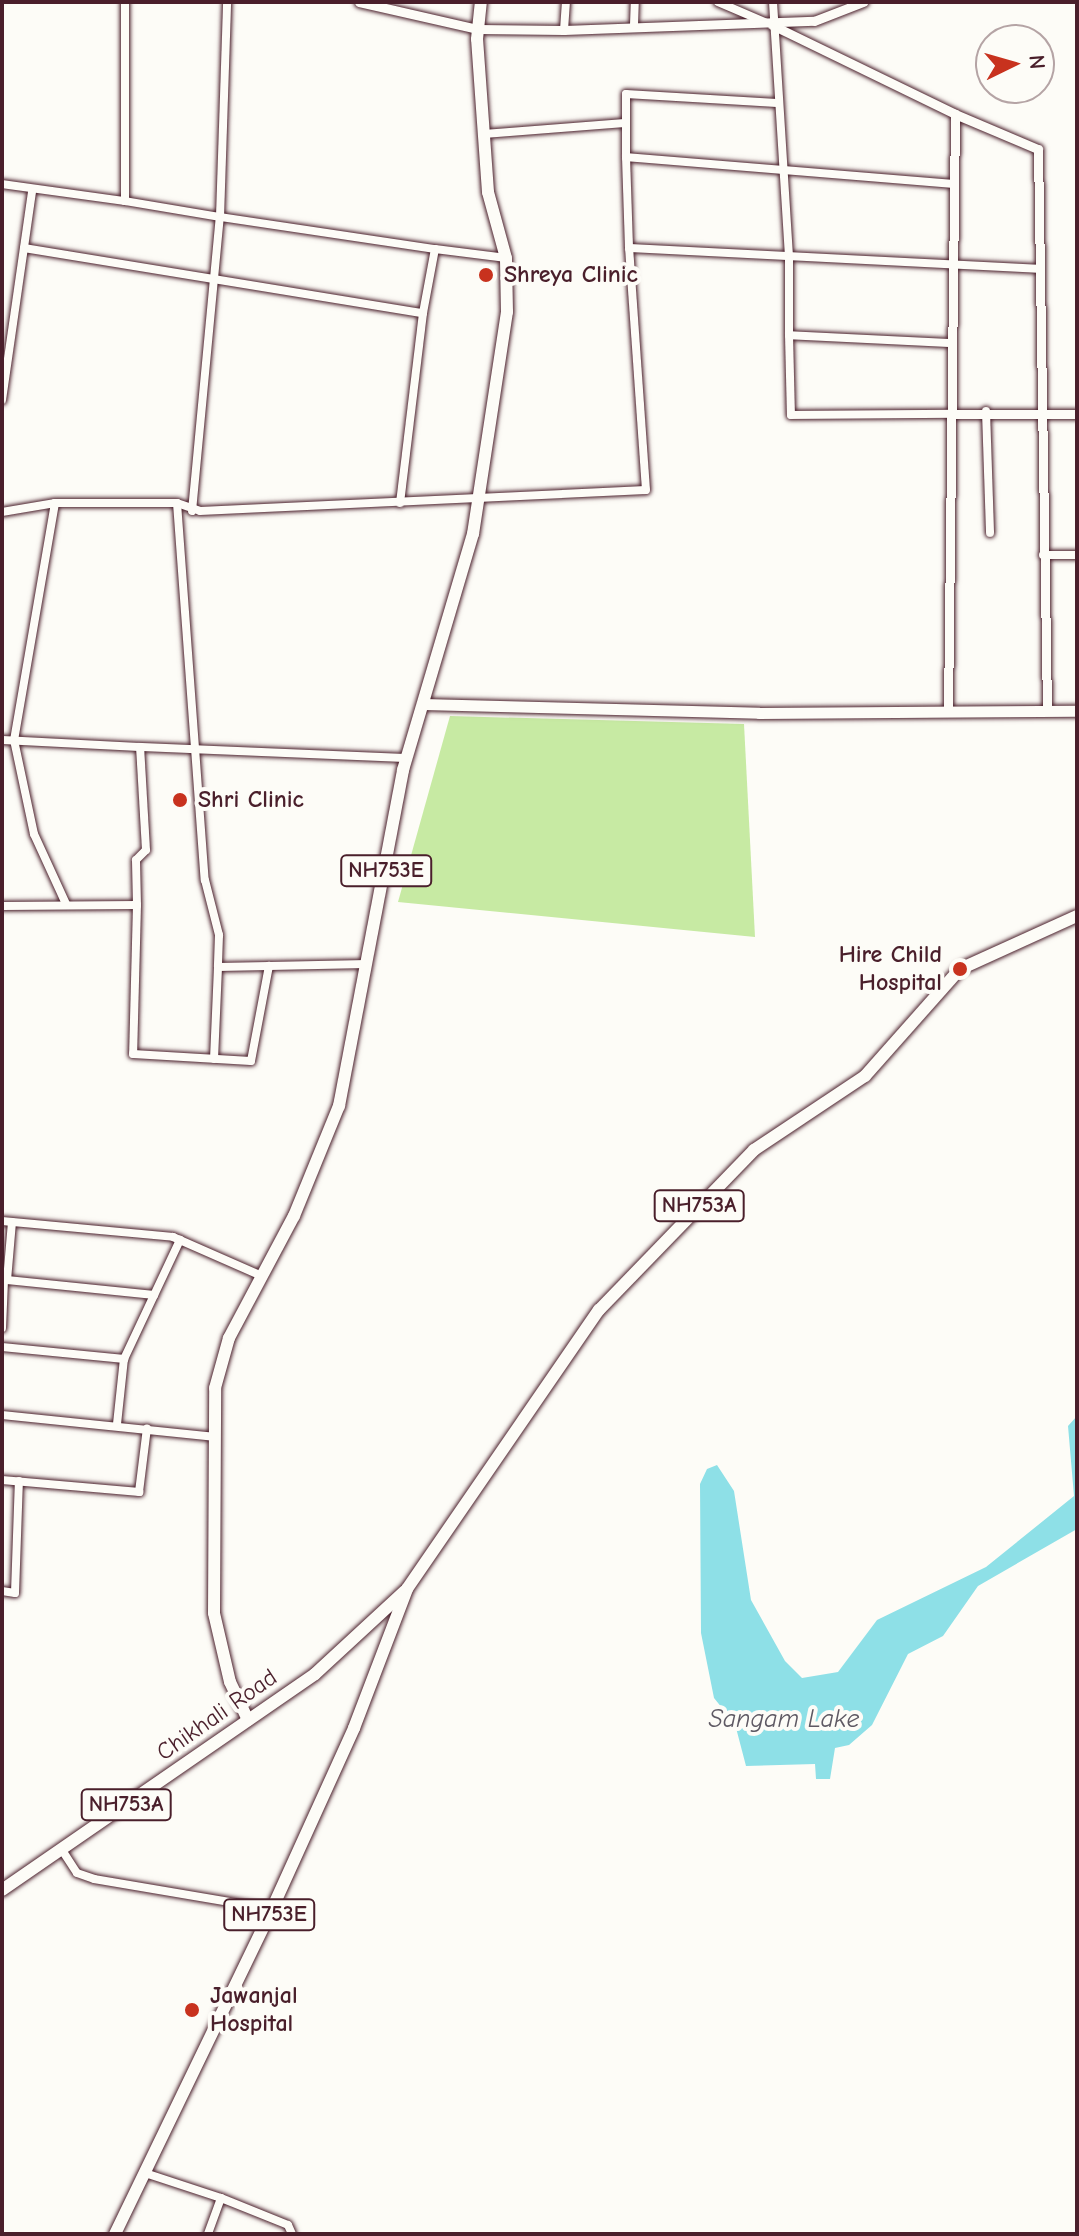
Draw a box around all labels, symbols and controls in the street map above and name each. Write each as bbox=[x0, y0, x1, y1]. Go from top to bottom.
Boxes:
north arrow bbox=[975, 24, 1055, 104]
text: N bbox=[1023, 54, 1050, 70]
place label: Shreya Clinic bbox=[504, 261, 638, 289]
marker: Shreya Clinic bbox=[475, 264, 497, 286]
place label: Shri Clinic bbox=[198, 786, 304, 814]
marker: Shri Clinic bbox=[169, 789, 191, 811]
road number: NH753E bbox=[340, 853, 432, 889]
place label: Hire Child Hospital bbox=[839, 941, 942, 997]
marker: Hire Child Hospital bbox=[949, 958, 971, 980]
road number: NH753A bbox=[653, 1188, 745, 1224]
street label: Chikhali Road bbox=[151, 1663, 283, 1767]
water label: Sangam Lake bbox=[708, 1704, 860, 1736]
road number: NH753A bbox=[80, 1787, 172, 1823]
road number: NH753E bbox=[223, 1897, 315, 1933]
place label: Jawanjal Hospital bbox=[210, 1982, 298, 2038]
marker: Jawanjal Hospital bbox=[181, 1999, 203, 2021]

